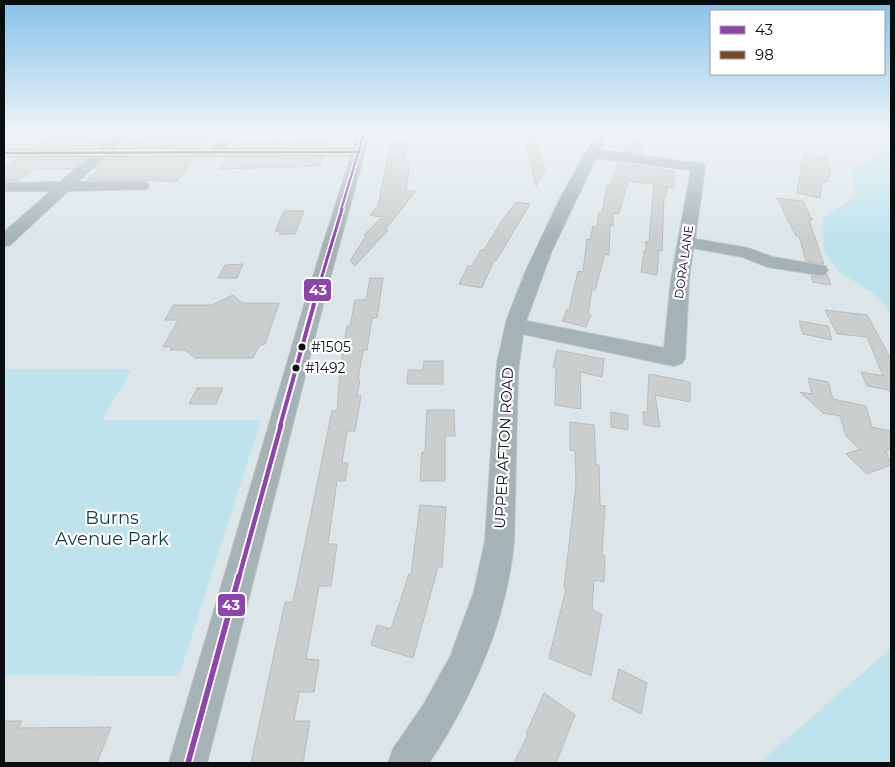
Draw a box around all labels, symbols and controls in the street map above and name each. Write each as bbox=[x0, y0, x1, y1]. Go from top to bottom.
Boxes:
legend bbox=[710, 10, 885, 75]
text: 43 bbox=[755, 20, 773, 39]
text: 98 bbox=[755, 45, 774, 64]
street label: DORA LANE bbox=[671, 224, 696, 300]
line badge: 43 bbox=[303, 278, 332, 302]
text: 43 bbox=[309, 281, 327, 299]
place label: #1505 bbox=[311, 338, 351, 356]
marker: #1505 bbox=[297, 342, 307, 352]
place label: #1492 bbox=[305, 359, 345, 377]
marker: #1492 bbox=[291, 363, 301, 373]
street label: UPPER AFTON ROAD bbox=[490, 367, 517, 529]
park label: Burns Avenue Park bbox=[55, 507, 169, 550]
line badge: 43 bbox=[217, 593, 246, 617]
text: 43 bbox=[222, 596, 240, 614]

